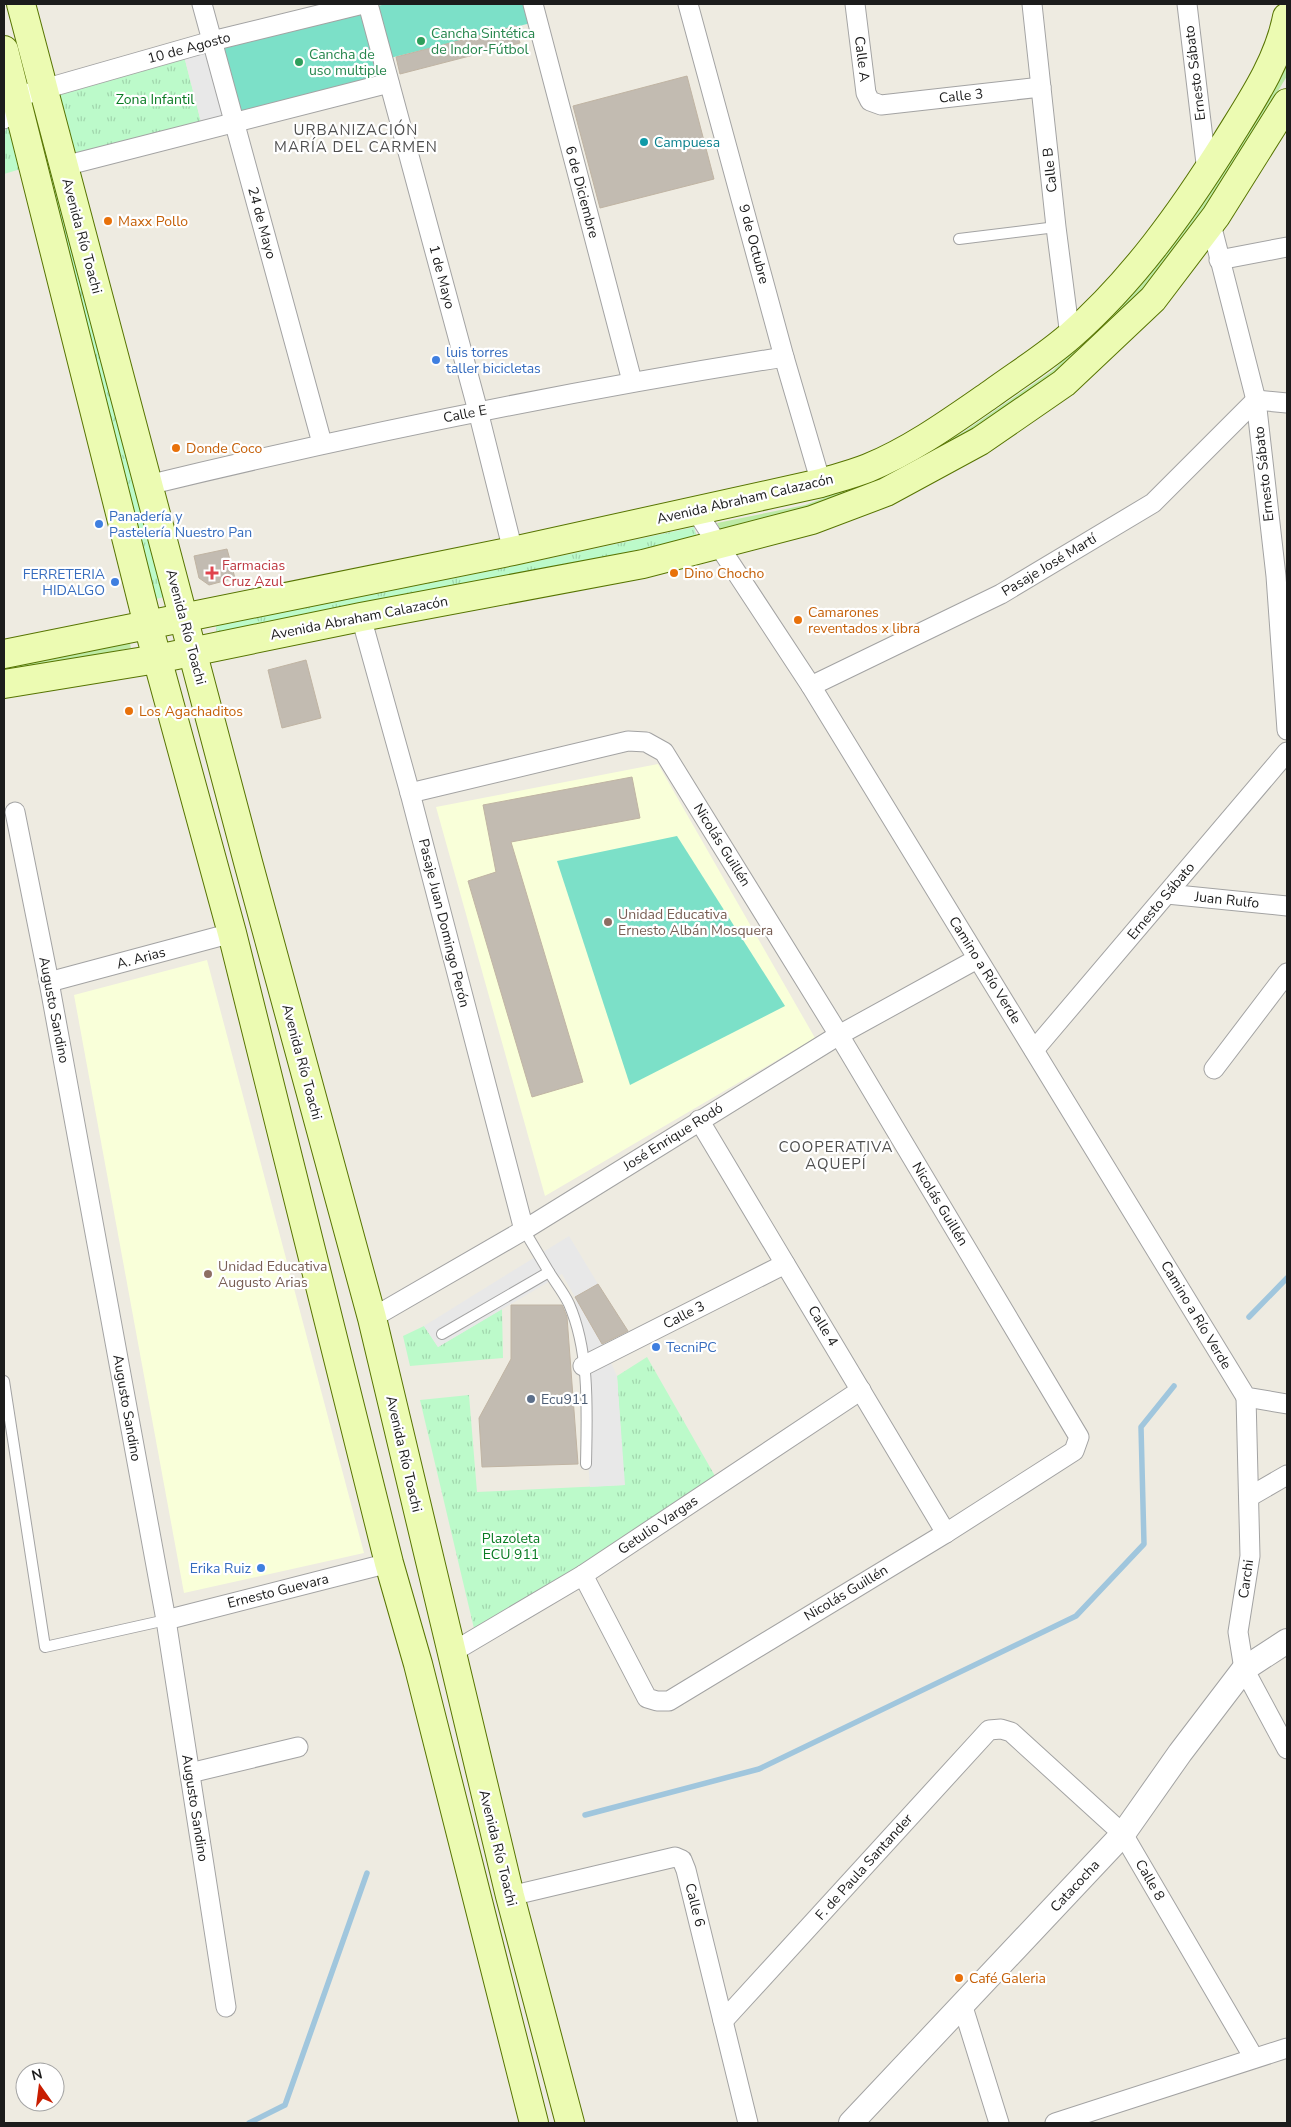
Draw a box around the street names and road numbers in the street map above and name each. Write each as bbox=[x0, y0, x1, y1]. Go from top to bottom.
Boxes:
street label: Ernesto Sábato bbox=[1180, 24, 1210, 122]
street label: 10 de Agosto bbox=[145, 28, 233, 68]
street label: Calle A bbox=[850, 35, 874, 83]
street label: Calle 3 bbox=[938, 84, 984, 108]
street label: 6 de Diciembre bbox=[561, 144, 603, 240]
street label: Calle B bbox=[1038, 146, 1062, 194]
street label: Avenida Río Toachi bbox=[57, 176, 107, 296]
street label: 24 de Mayo bbox=[243, 185, 281, 261]
street label: 9 de Octubre bbox=[734, 202, 774, 286]
street label: 1 de Mayo bbox=[424, 243, 460, 311]
street label: Calle E bbox=[442, 400, 488, 428]
street label: Ernesto Sábato bbox=[1250, 425, 1278, 523]
street label: Avenida Abraham Calazacón bbox=[655, 469, 835, 529]
street label: Pasaje José Martí bbox=[998, 529, 1101, 601]
street label: Avenida Río Toachi bbox=[161, 567, 211, 687]
street label: Avenida Abraham Calazacón bbox=[269, 591, 449, 645]
street label: Nicolás Guillén bbox=[689, 800, 755, 890]
street label: Pasaje Juan Domingo Perón bbox=[414, 837, 474, 1009]
street label: Ernesto Sábato bbox=[1123, 858, 1199, 944]
street label: Juan Rulfo bbox=[1193, 887, 1260, 913]
street label: Camino a Río Verde bbox=[944, 913, 1026, 1027]
street label: A. Arias bbox=[114, 942, 168, 974]
street label: Augusto Sandino bbox=[34, 955, 74, 1065]
street label: Avenida Río Toachi bbox=[277, 1002, 327, 1122]
street label: José Enrique Rodó bbox=[619, 1099, 727, 1176]
street label: Nicolás Guillén bbox=[908, 1159, 972, 1249]
street label: Camino a Río Verde bbox=[1156, 1257, 1236, 1373]
street label: Calle 3 bbox=[660, 1296, 708, 1334]
street label: Calle 4 bbox=[803, 1302, 843, 1350]
street label: Augusto Sandino bbox=[108, 1353, 146, 1463]
street label: Avenida Río Toachi bbox=[381, 1394, 427, 1514]
street label: Getulio Vargas bbox=[614, 1491, 702, 1559]
street label: Carchi bbox=[1234, 1558, 1258, 1600]
street label: Nicolás Guillén bbox=[801, 1561, 891, 1625]
street label: Ernesto Guevara bbox=[225, 1569, 331, 1613]
street label: Augusto Sandino bbox=[177, 1753, 213, 1863]
street label: Avenida Río Toachi bbox=[474, 1788, 522, 1908]
street label: F. de Paula Santander bbox=[811, 1810, 917, 1924]
street label: Catacocha bbox=[1046, 1856, 1104, 1916]
street label: Calle 8 bbox=[1131, 1856, 1169, 1904]
street label: Calle 6 bbox=[680, 1881, 710, 1929]

